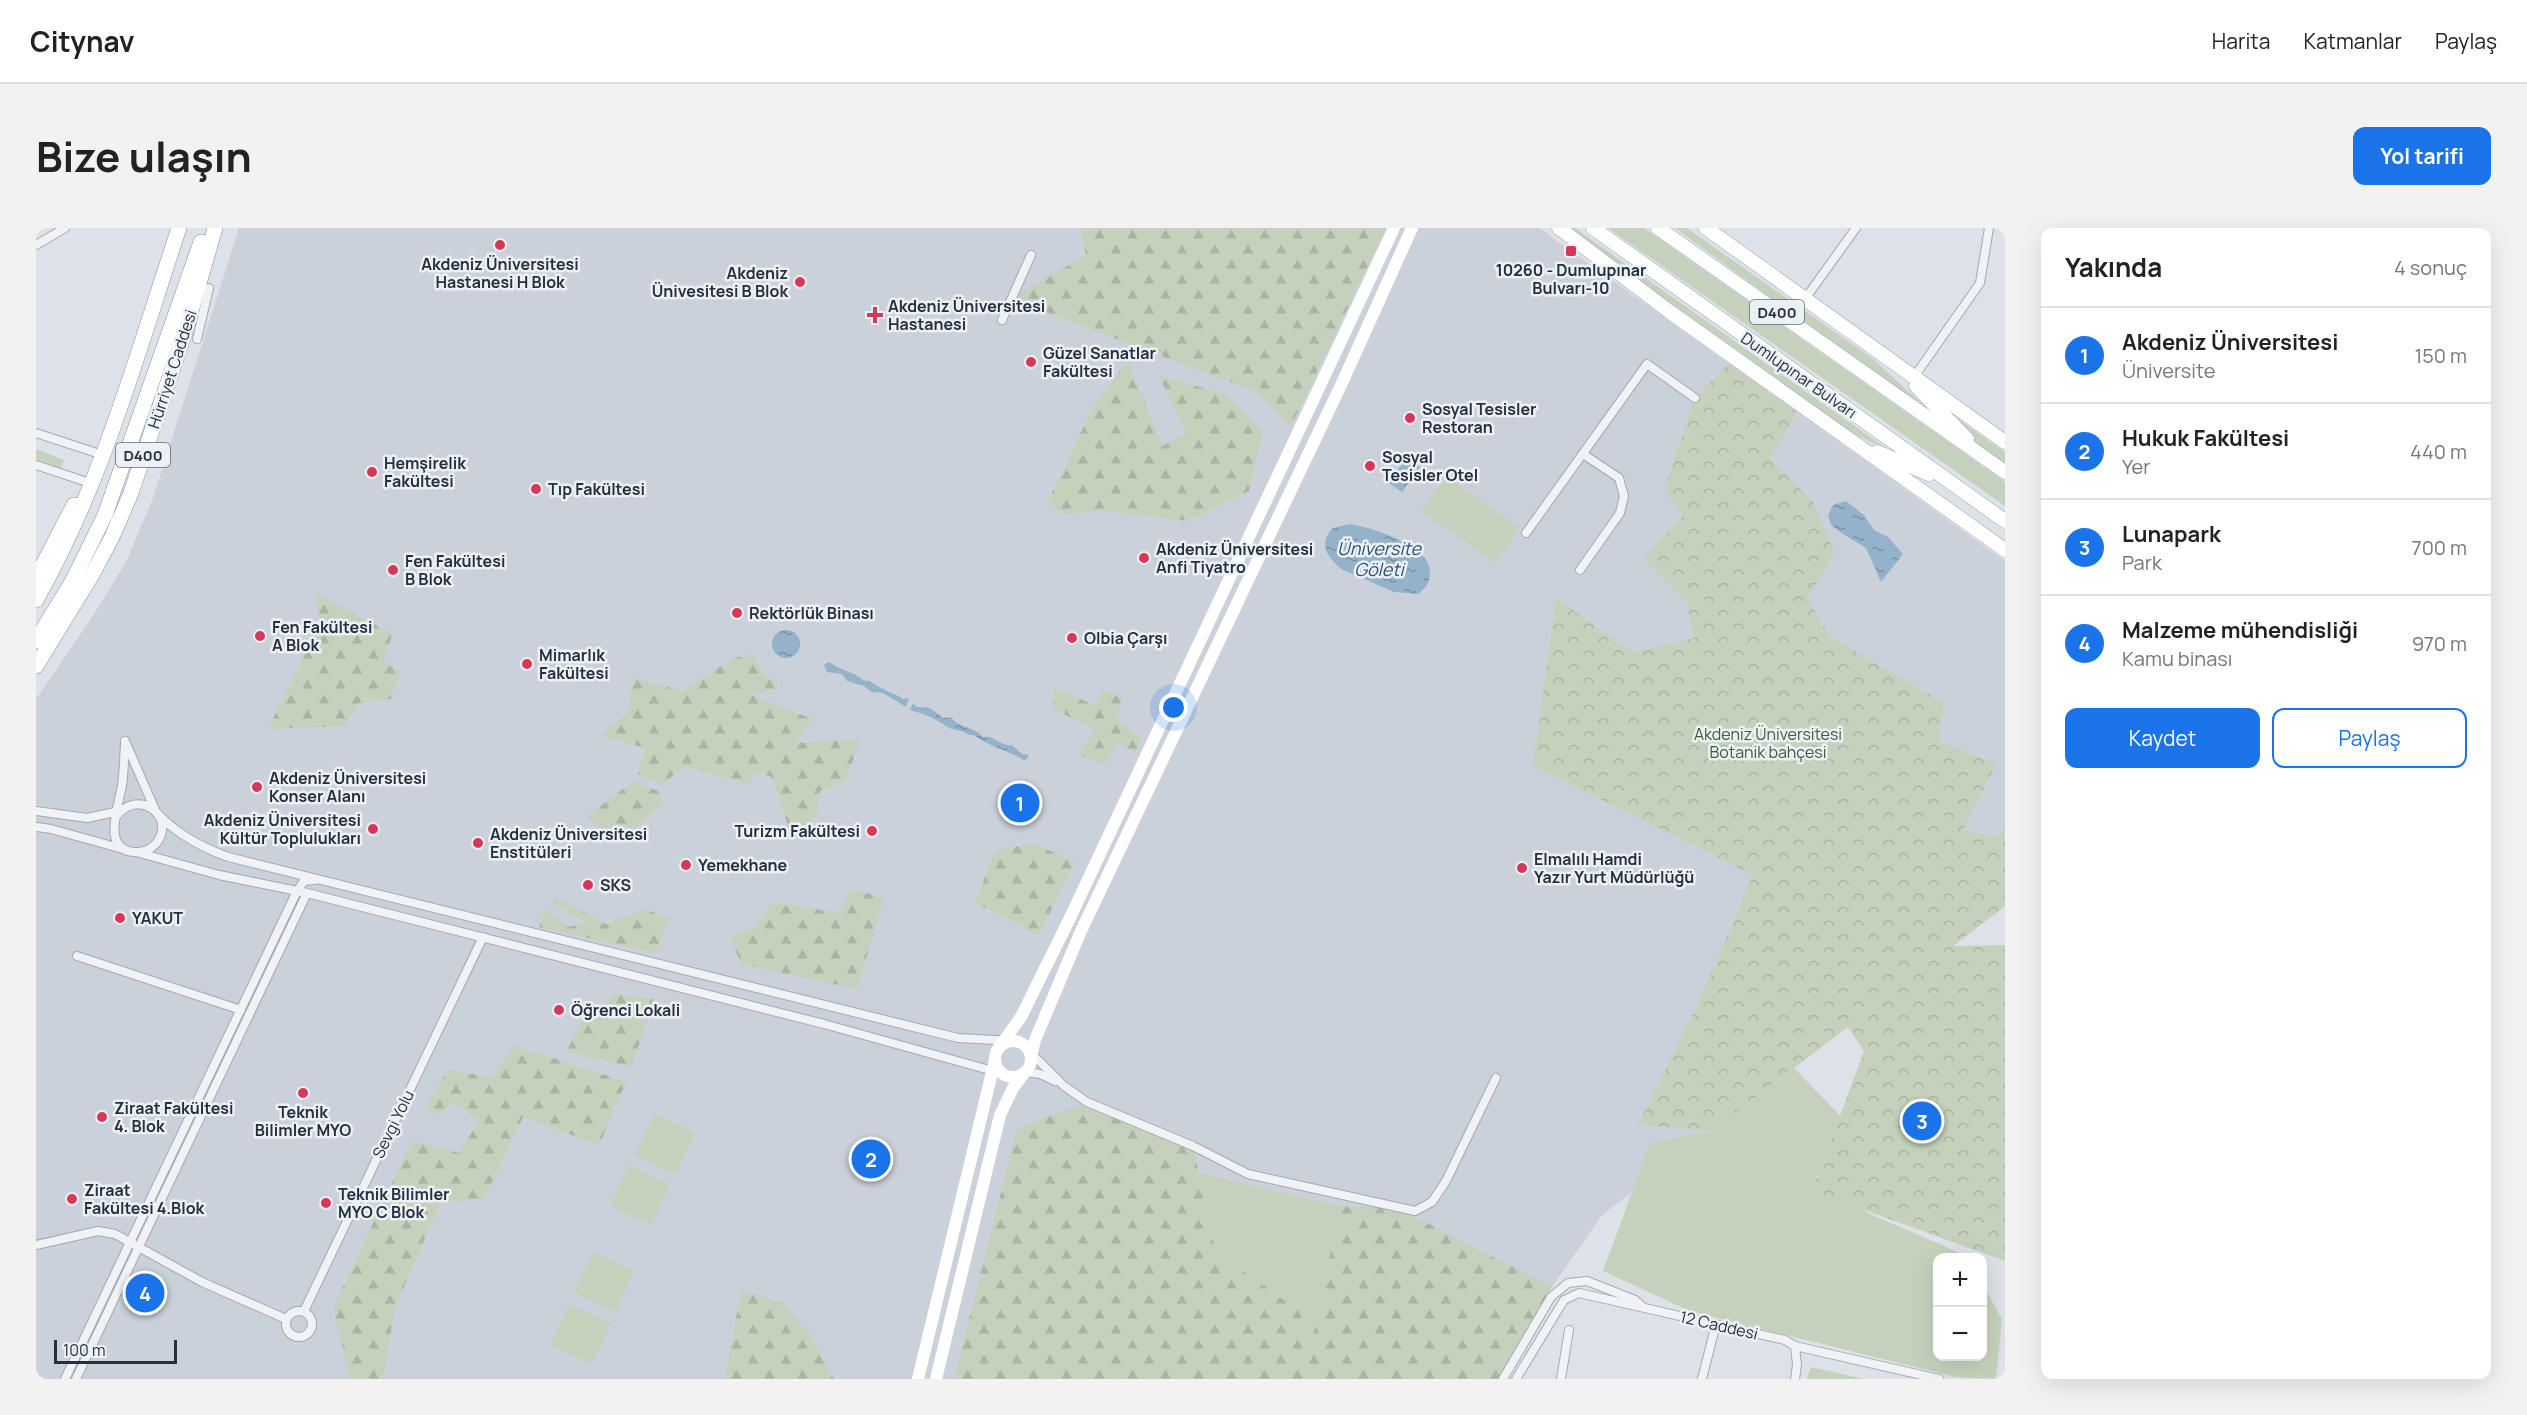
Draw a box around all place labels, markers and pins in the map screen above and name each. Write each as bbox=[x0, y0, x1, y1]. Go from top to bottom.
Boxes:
marker: Akdeniz Üniversitesi Hastanesi H Blok bbox=[493, 238, 507, 252]
marker: 10260 - Dumlupınar Bulvarı-10 bbox=[1564, 244, 1578, 258]
place label: Akdeniz Üniversitesi Hastanesi H Blok bbox=[421, 253, 579, 293]
place label: 10260 - Dumlupınar Bulvarı-10 bbox=[1496, 259, 1646, 299]
place label: Akdeniz Ünivesitesi B Blok bbox=[652, 262, 788, 302]
marker: Akdeniz Ünivesitesi B Blok bbox=[793, 275, 807, 289]
place label: Akdeniz Üniversitesi Hastanesi bbox=[888, 295, 1045, 335]
marker: Akdeniz Üniversitesi Hastanesi bbox=[866, 306, 884, 324]
place label: Güzel Sanatlar Fakültesi bbox=[1043, 342, 1156, 382]
marker: Güzel Sanatlar Fakültesi bbox=[1024, 355, 1038, 369]
place label: Sosyal Tesisler Restoran bbox=[1422, 398, 1536, 438]
marker: Sosyal Tesisler Restoran bbox=[1403, 411, 1417, 425]
place label: Sosyal Tesisler Otel bbox=[1382, 446, 1478, 486]
place label: Hemşirelik Fakültesi bbox=[384, 452, 466, 492]
marker: Sosyal Tesisler Otel bbox=[1363, 459, 1377, 473]
marker: Hemşirelik Fakültesi bbox=[365, 465, 379, 479]
place label: Tıp Fakültesi bbox=[548, 478, 645, 500]
marker: Tıp Fakültesi bbox=[529, 482, 543, 496]
place label: Akdeniz Üniversitesi Anfi Tiyatro bbox=[1156, 538, 1313, 578]
place label: Fen Fakültesi B Blok bbox=[405, 550, 505, 590]
marker: Akdeniz Üniversitesi Anfi Tiyatro bbox=[1137, 551, 1151, 565]
marker: Fen Fakültesi B Blok bbox=[386, 563, 400, 577]
place label: Rektörlük Binası bbox=[749, 602, 874, 624]
marker: Rektörlük Binası bbox=[730, 606, 744, 620]
place label: Fen Fakültesi A Blok bbox=[272, 616, 372, 656]
place label: Olbia Çarşı bbox=[1084, 627, 1168, 649]
marker: Fen Fakültesi A Blok bbox=[253, 629, 267, 643]
marker: Olbia Çarşı bbox=[1065, 631, 1079, 645]
place label: Mimarlık Fakültesi bbox=[539, 644, 609, 684]
marker: Mimarlık Fakültesi bbox=[520, 657, 534, 671]
place label: Akdeniz Üniversitesi Konser Alanı bbox=[269, 767, 426, 807]
marker: Akdeniz Üniversitesi Konser Alanı bbox=[250, 780, 264, 794]
pin: 1 bbox=[1000, 780, 1040, 826]
place label: Akdeniz Üniversitesi Kültür Toplulukları bbox=[204, 809, 361, 849]
place label: Turizm Fakültesi bbox=[734, 820, 860, 842]
marker: Akdeniz Üniversitesi Kültür Toplulukları bbox=[366, 822, 380, 836]
place label: Akdeniz Üniversitesi Enstitüleri bbox=[490, 823, 647, 863]
marker: Turizm Fakültesi bbox=[865, 824, 879, 838]
marker: Akdeniz Üniversitesi Enstitüleri bbox=[471, 836, 485, 850]
place label: Elmalılı Hamdi Yazır Yurt Müdürlüğü bbox=[1534, 848, 1694, 888]
place label: Yemekhane bbox=[698, 854, 787, 876]
marker: Yemekhane bbox=[679, 858, 693, 872]
marker: Elmalılı Hamdi Yazır Yurt Müdürlüğü bbox=[1515, 861, 1529, 875]
place label: SKS bbox=[600, 874, 631, 896]
marker: SKS bbox=[581, 878, 595, 892]
place label: YAKUT bbox=[132, 907, 183, 929]
marker: YAKUT bbox=[113, 911, 127, 925]
place label: Öğrenci Lokali bbox=[571, 999, 680, 1021]
marker: Öğrenci Lokali bbox=[552, 1003, 566, 1017]
marker: Teknik Bilimler MYO bbox=[296, 1086, 310, 1100]
place label: Ziraat Fakültesi 4. Blok bbox=[114, 1097, 234, 1137]
pin: 3 bbox=[1902, 1098, 1942, 1144]
place label: Teknik Bilimler MYO bbox=[255, 1101, 351, 1141]
marker: Ziraat Fakültesi 4. Blok bbox=[95, 1110, 109, 1124]
pin: 2 bbox=[852, 1136, 890, 1182]
place label: Ziraat Fakültesi 4.Blok bbox=[84, 1179, 205, 1219]
place label: Teknik Bilimler MYO C Blok bbox=[338, 1183, 449, 1223]
marker: Ziraat Fakültesi 4.Blok bbox=[65, 1192, 79, 1206]
marker: Teknik Bilimler MYO C Blok bbox=[319, 1196, 333, 1210]
pin: 4 bbox=[126, 1270, 164, 1316]

